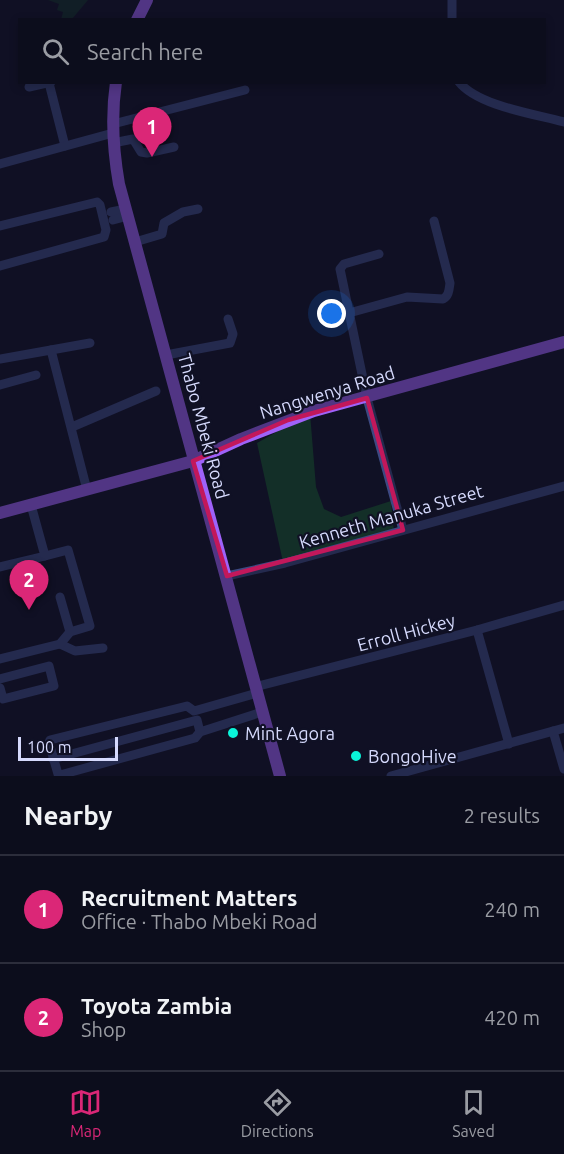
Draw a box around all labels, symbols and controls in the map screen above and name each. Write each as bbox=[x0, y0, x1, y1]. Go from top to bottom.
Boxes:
search box bbox=[18, 18, 546, 84]
icon: search bbox=[39, 35, 72, 68]
text: Search here bbox=[87, 39, 203, 64]
pin: 1 bbox=[132, 108, 172, 157]
your location bbox=[317, 299, 346, 328]
street label: Thabo Mbeki Road bbox=[175, 351, 233, 501]
street label: Nangwenya Road bbox=[257, 362, 397, 422]
street label: Kenneth Manuka Street bbox=[297, 480, 485, 552]
pin: 2 bbox=[9, 560, 48, 610]
street label: Erroll Hickey bbox=[355, 609, 457, 655]
place label: Mint Agora bbox=[245, 723, 335, 743]
marker: Mint Agora bbox=[226, 726, 240, 740]
scale bar bbox=[18, 734, 118, 762]
text: 100 m bbox=[27, 738, 72, 756]
place label: BongoHive bbox=[368, 746, 457, 766]
marker: BongoHive bbox=[349, 749, 363, 763]
text: Nearby bbox=[24, 801, 112, 830]
text: 2 results bbox=[464, 804, 540, 827]
text: Recruitment Matters bbox=[81, 885, 297, 910]
text: 1 bbox=[38, 898, 49, 921]
text: 240 m bbox=[484, 898, 540, 921]
text: Office · Thabo Mbeki Road bbox=[81, 910, 318, 933]
text: Toyota Zambia bbox=[81, 993, 232, 1018]
text: 2 bbox=[38, 1006, 49, 1029]
text: 420 m bbox=[484, 1006, 540, 1029]
text: Shop bbox=[81, 1018, 126, 1041]
tab: Map bbox=[69, 1086, 102, 1140]
tab: Directions bbox=[241, 1086, 314, 1140]
tab: Saved bbox=[452, 1086, 495, 1140]

